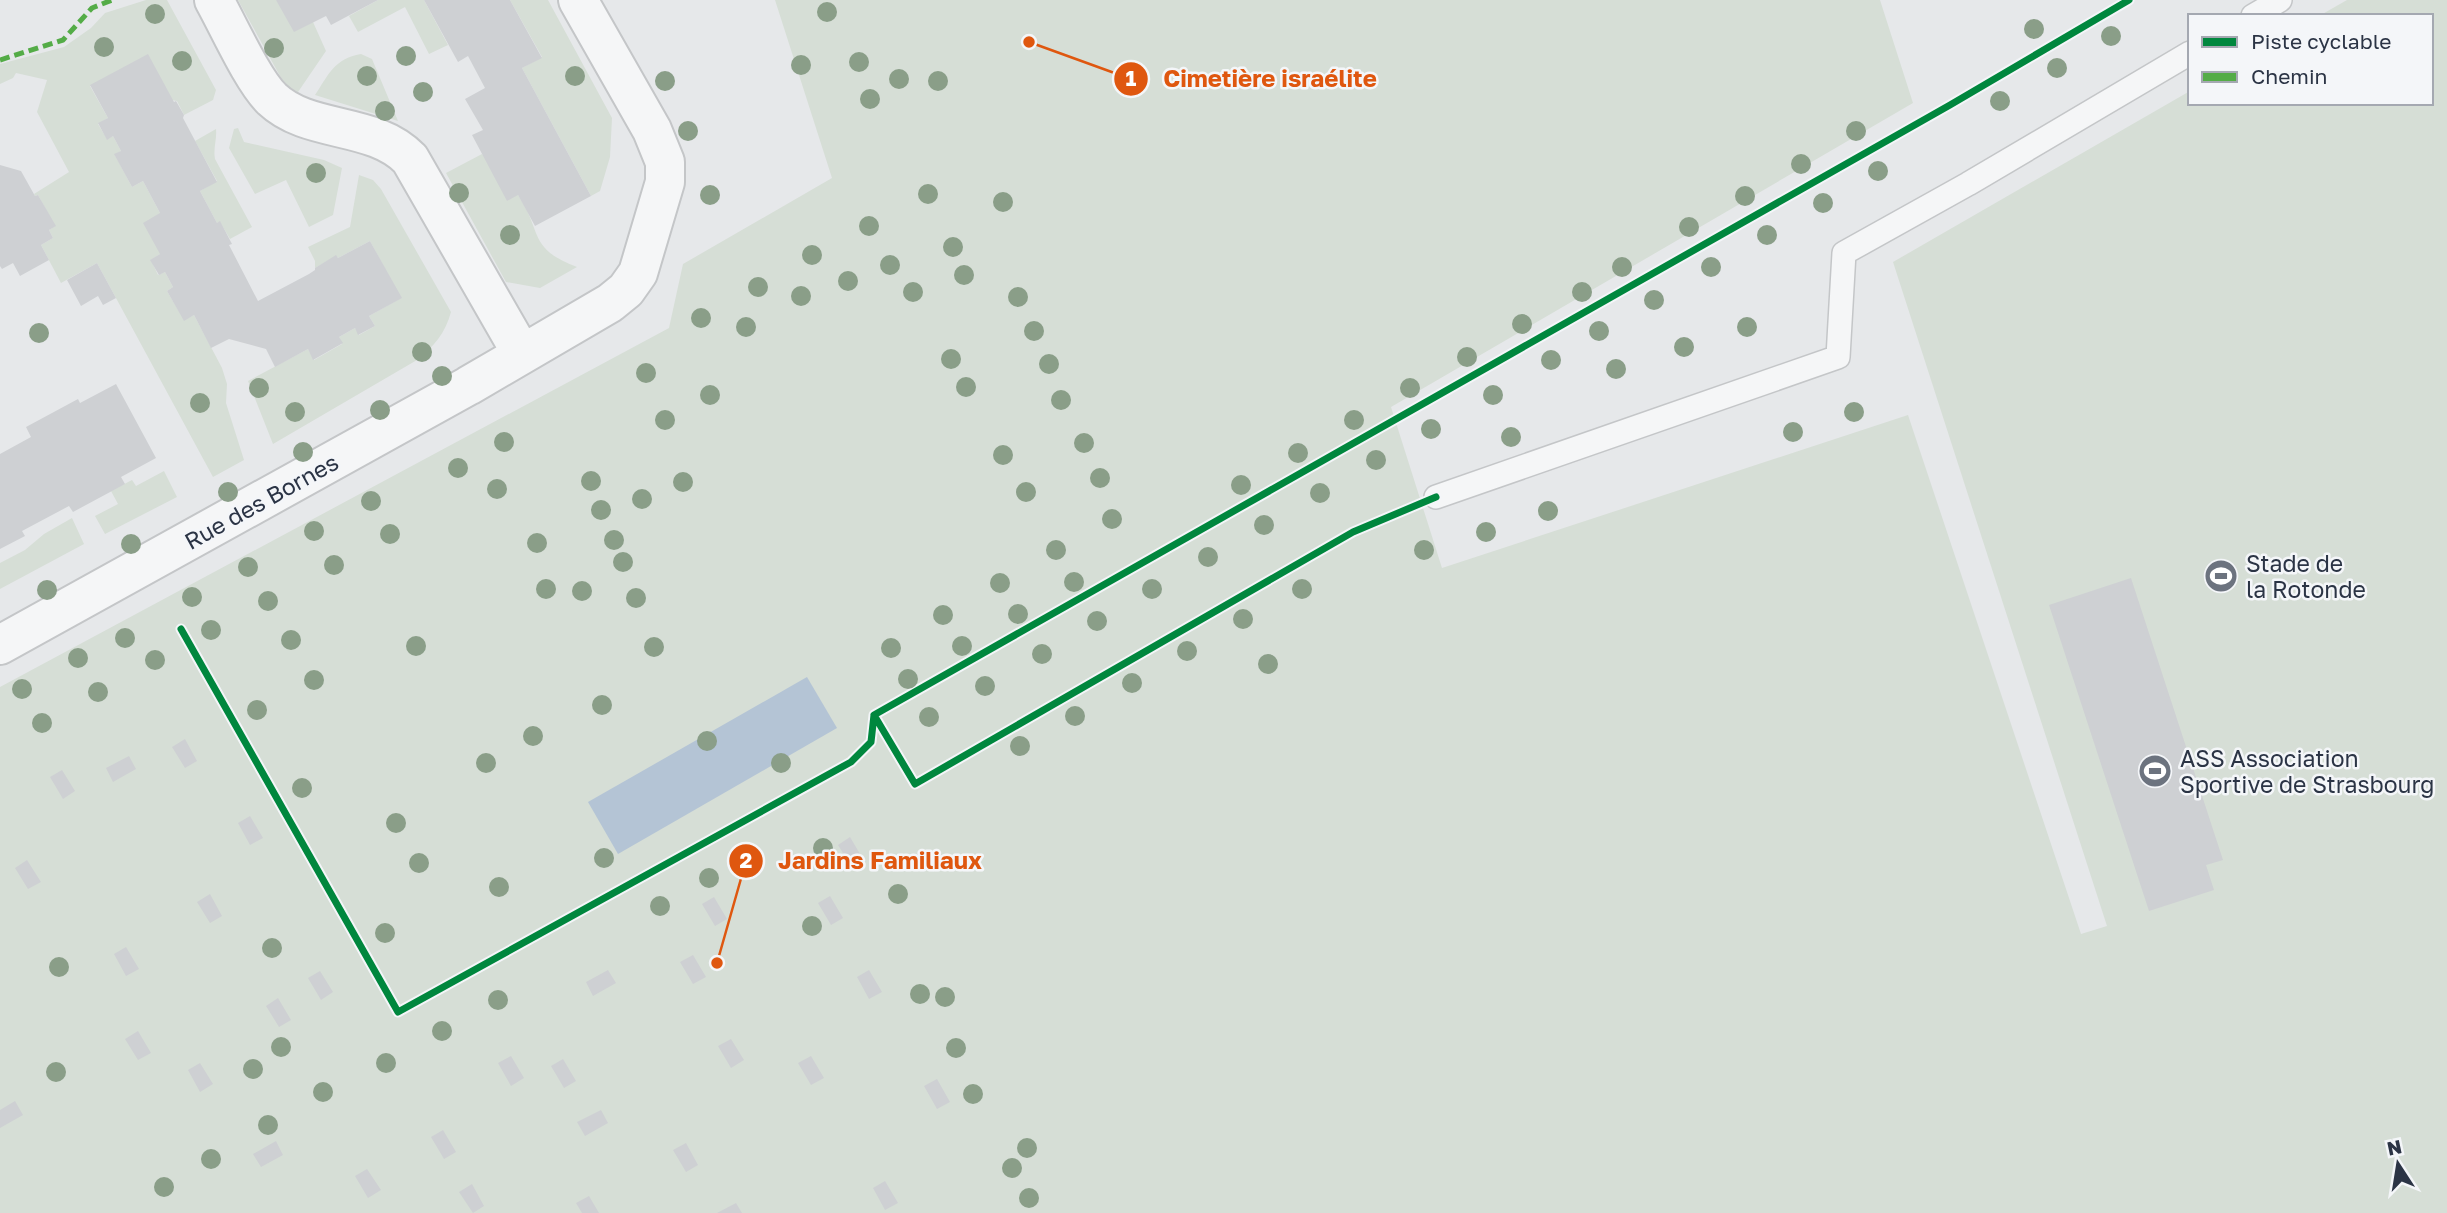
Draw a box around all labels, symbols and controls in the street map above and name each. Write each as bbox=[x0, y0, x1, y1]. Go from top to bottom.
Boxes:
legend bbox=[2188, 14, 2433, 105]
text: Piste cyclable bbox=[2251, 28, 2391, 54]
callout: Cimetière israélite bbox=[1114, 57, 1391, 102]
text: Cimetière israélite bbox=[1163, 63, 1377, 92]
text: Chemin bbox=[2251, 63, 2328, 89]
text: 1 bbox=[1126, 65, 1137, 91]
street label: Rue des Bornes bbox=[179, 447, 343, 555]
place label: Stade de la Rotonde bbox=[2246, 549, 2366, 603]
sports icon: Stade de la Rotonde bbox=[2202, 557, 2240, 595]
place label: ASS Association Sportive de Strasbourg bbox=[2180, 744, 2434, 798]
sports icon: ASS Association Sportive de Strasbourg bbox=[2136, 752, 2174, 790]
callout: Jardins Familiaux bbox=[729, 838, 996, 883]
text: Jardins Familiaux bbox=[778, 845, 982, 874]
text: 2 bbox=[740, 847, 753, 873]
north arrow bbox=[2363, 1129, 2433, 1199]
text: N bbox=[2385, 1134, 2404, 1160]

